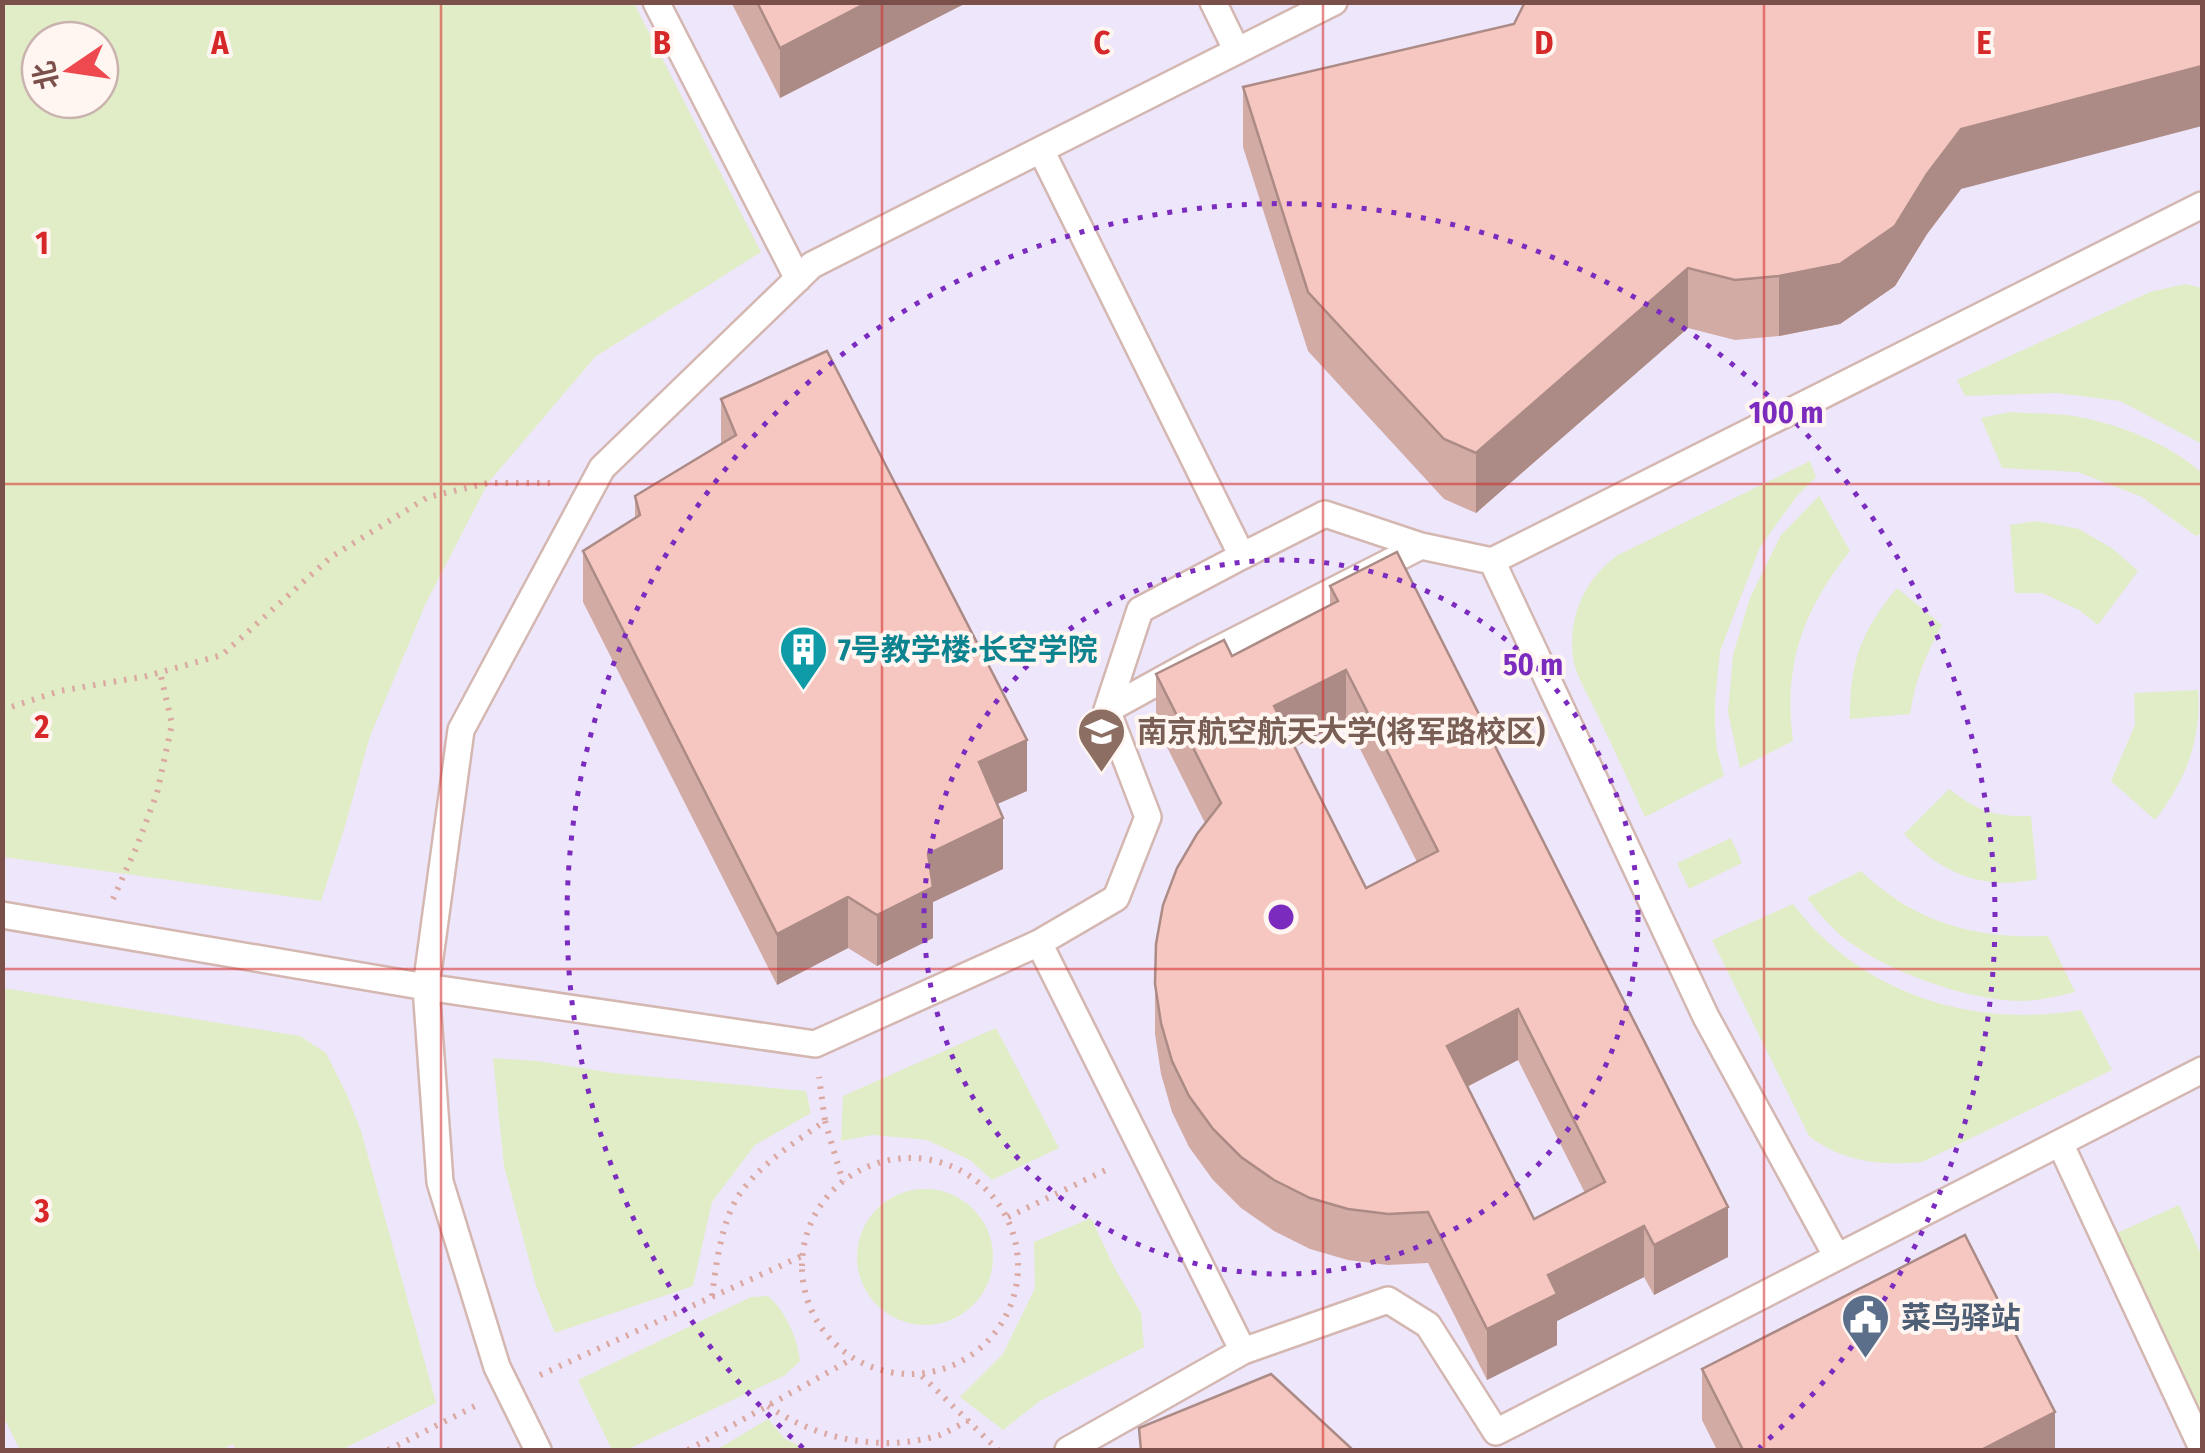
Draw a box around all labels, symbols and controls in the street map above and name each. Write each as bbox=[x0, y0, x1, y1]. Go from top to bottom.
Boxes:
north arrow bbox=[20, 20, 120, 120]
text: A bbox=[210, 24, 229, 62]
text: B bbox=[653, 24, 671, 62]
text: C bbox=[1094, 24, 1111, 62]
text: D bbox=[1534, 24, 1554, 62]
text: E bbox=[1976, 24, 1992, 62]
text: 北 bbox=[27, 58, 65, 93]
text: 1 bbox=[35, 224, 49, 262]
text: 100 m bbox=[1749, 395, 1823, 431]
building icon: 7号教学楼·长空学院 bbox=[777, 624, 829, 692]
place label: 7号教学楼·长空学院 bbox=[838, 632, 1098, 668]
text: 50 m bbox=[1503, 647, 1563, 683]
school or university icon: 南京航空航天大学(将军路校区) bbox=[1076, 706, 1128, 774]
text: 2 bbox=[34, 708, 50, 746]
place label: 南京航空航天大学(将军路校区) bbox=[1137, 714, 1545, 750]
centre of rings bbox=[1263, 899, 1299, 935]
text: 3 bbox=[33, 1192, 50, 1230]
public building icon: 菜鸟驿站 bbox=[1840, 1292, 1892, 1360]
place label: 菜鸟驿站 bbox=[1901, 1300, 2021, 1336]

